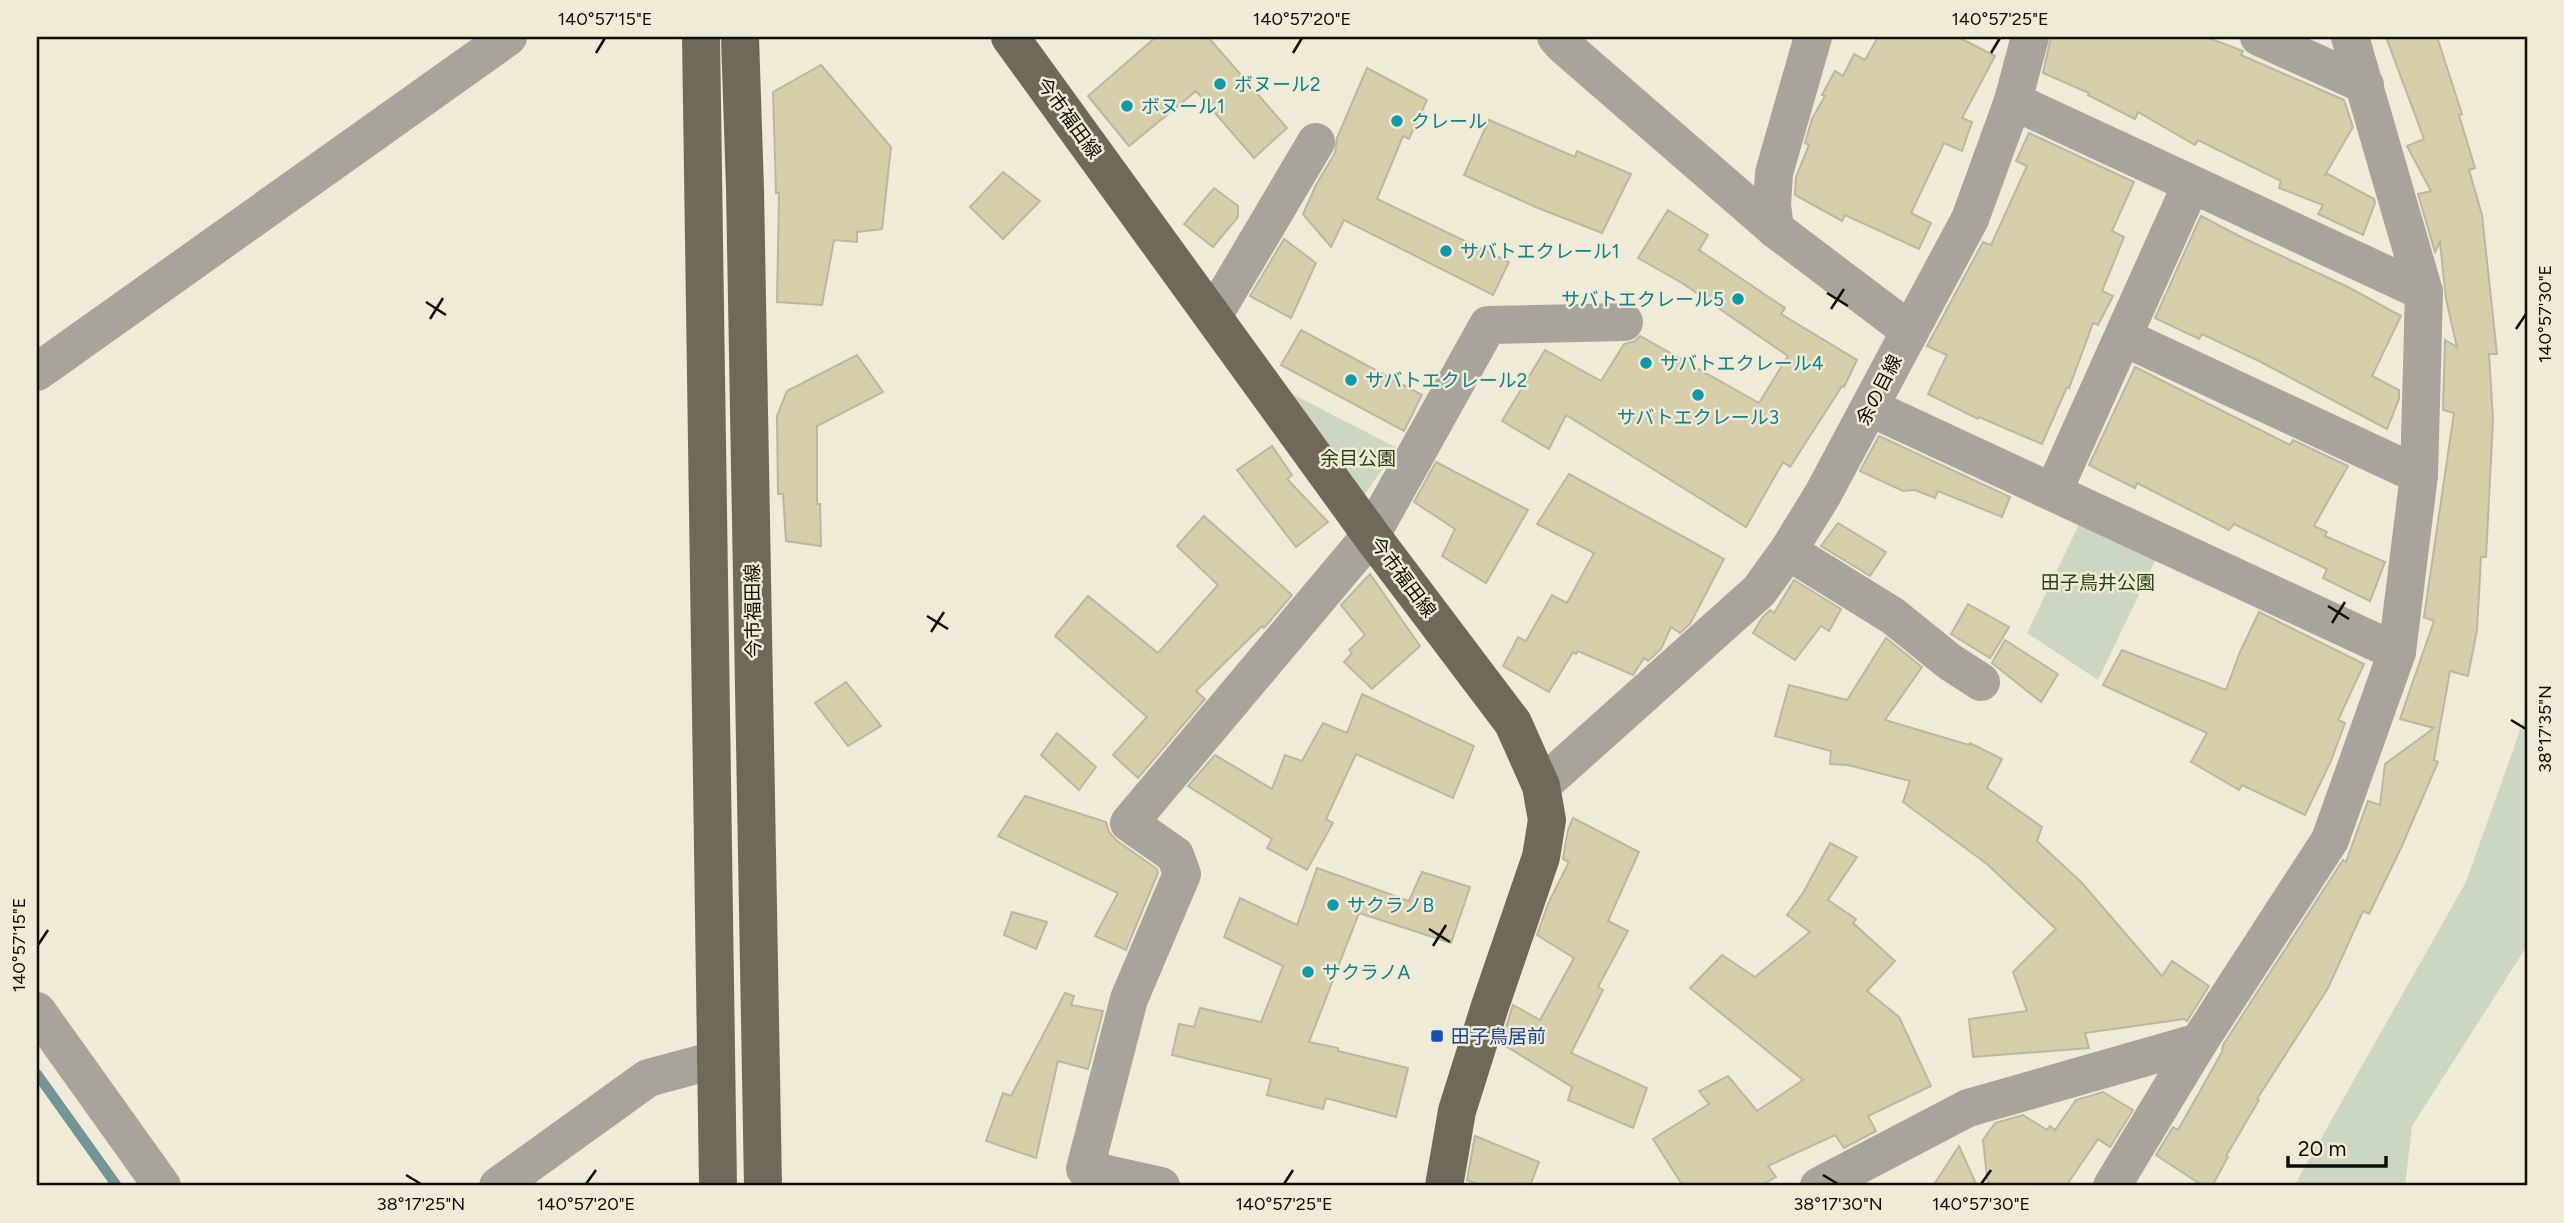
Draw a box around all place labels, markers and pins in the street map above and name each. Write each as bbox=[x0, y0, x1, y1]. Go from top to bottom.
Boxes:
place label: ボヌール2 bbox=[1234, 73, 1321, 96]
marker: ボヌール2 bbox=[1212, 76, 1228, 92]
place label: ボヌール1 bbox=[1141, 95, 1225, 118]
marker: ボヌール1 bbox=[1119, 98, 1135, 114]
place label: クレール bbox=[1411, 110, 1487, 133]
marker: クレール bbox=[1389, 113, 1405, 129]
place label: サバトエクレール1 bbox=[1460, 240, 1620, 263]
marker: サバトエクレール1 bbox=[1438, 243, 1454, 259]
place label: サバトエクレール5 bbox=[1561, 288, 1724, 311]
marker: サバトエクレール5 bbox=[1730, 291, 1746, 307]
place label: サバトエクレール4 bbox=[1660, 352, 1824, 375]
marker: サバトエクレール4 bbox=[1638, 355, 1654, 371]
place label: サバトエクレール2 bbox=[1365, 369, 1527, 392]
marker: サバトエクレール2 bbox=[1343, 372, 1359, 388]
marker: サバトエクレール3 bbox=[1690, 387, 1706, 403]
place label: サバトエクレール3 bbox=[1617, 406, 1779, 429]
place label: サクラノB bbox=[1347, 894, 1434, 917]
marker: サクラノB bbox=[1325, 897, 1341, 913]
place label: サクラノA bbox=[1322, 961, 1411, 984]
marker: サクラノA bbox=[1300, 964, 1316, 980]
place label: 田子鳥居前 bbox=[1451, 1025, 1546, 1048]
marker: 田子鳥居前 bbox=[1429, 1028, 1445, 1044]

